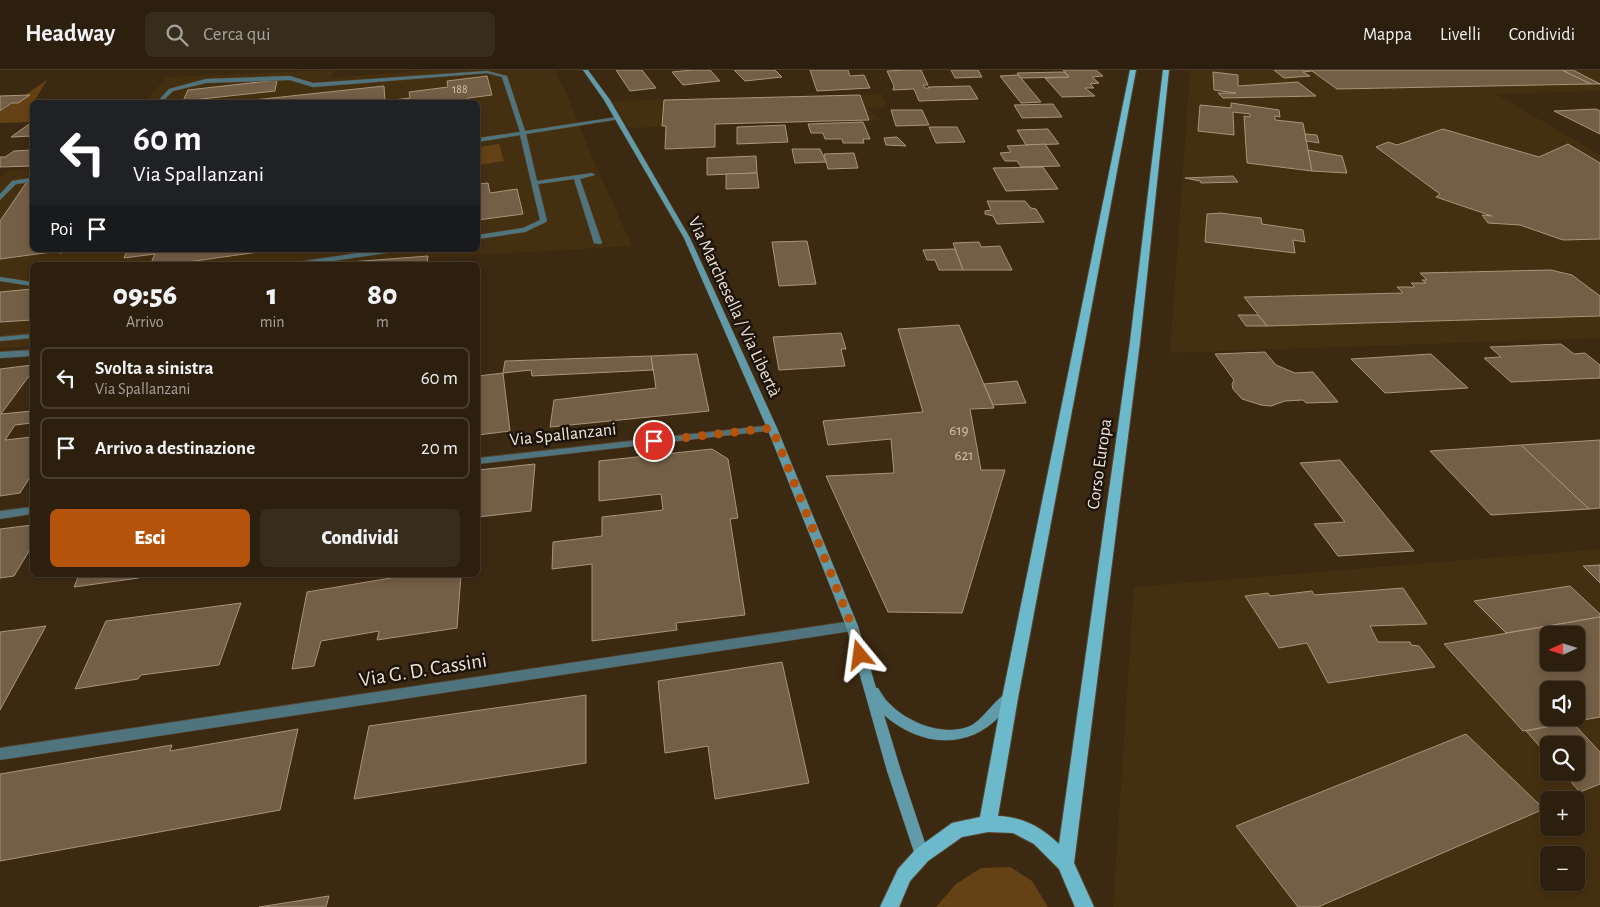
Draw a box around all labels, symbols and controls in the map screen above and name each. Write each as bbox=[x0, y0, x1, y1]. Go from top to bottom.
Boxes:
search box bbox=[145, 12, 495, 57]
icon: search bbox=[163, 21, 191, 49]
text: Headway bbox=[25, 22, 115, 46]
text: Cerca qui bbox=[203, 25, 271, 44]
text: Mappa bbox=[1363, 26, 1412, 44]
text: Livelli bbox=[1440, 26, 1481, 44]
text: Condividi bbox=[1509, 26, 1575, 44]
house number: 188 bbox=[452, 83, 468, 95]
icon: left bbox=[50, 120, 115, 185]
text: 60 m bbox=[133, 122, 202, 157]
text: Via Spallanzani bbox=[133, 163, 264, 185]
street label: Via Marchesella / Via Libertà bbox=[684, 214, 784, 400]
icon: arrive bbox=[83, 215, 111, 243]
text: Poi bbox=[50, 220, 73, 239]
text: 09:56 bbox=[112, 280, 177, 310]
text: 1 bbox=[267, 280, 278, 310]
text: 80 bbox=[367, 280, 398, 310]
text: Arrivo bbox=[126, 314, 164, 330]
text: min bbox=[260, 314, 285, 330]
text: m bbox=[376, 314, 389, 330]
text: Svolta a sinistra bbox=[95, 359, 214, 378]
icon: left bbox=[52, 364, 80, 392]
text: 60 m bbox=[421, 369, 458, 388]
text: Via Spallanzani bbox=[95, 381, 190, 397]
street label: Corso Europa bbox=[1085, 418, 1115, 510]
street label: Via Spallanzani bbox=[509, 420, 617, 450]
pin bbox=[633, 420, 675, 462]
house number: 619 bbox=[949, 423, 969, 438]
icon: arrive bbox=[640, 427, 668, 455]
icon: arrive bbox=[52, 434, 80, 462]
text: Arrivo a destinazione bbox=[95, 439, 255, 458]
text: 20 m bbox=[421, 439, 458, 458]
house number: 621 bbox=[954, 448, 974, 463]
button: Esci bbox=[50, 509, 250, 567]
button: Condividi bbox=[260, 509, 460, 567]
north arrow bbox=[1540, 626, 1585, 671]
map controls bbox=[1540, 626, 1585, 891]
position arrow bbox=[833, 628, 885, 680]
street label: Via G. D. Cassini bbox=[358, 650, 488, 690]
button: sound bbox=[1540, 681, 1585, 726]
button: search bbox=[1540, 736, 1585, 781]
button: + bbox=[1540, 791, 1585, 836]
button: − bbox=[1540, 846, 1585, 891]

